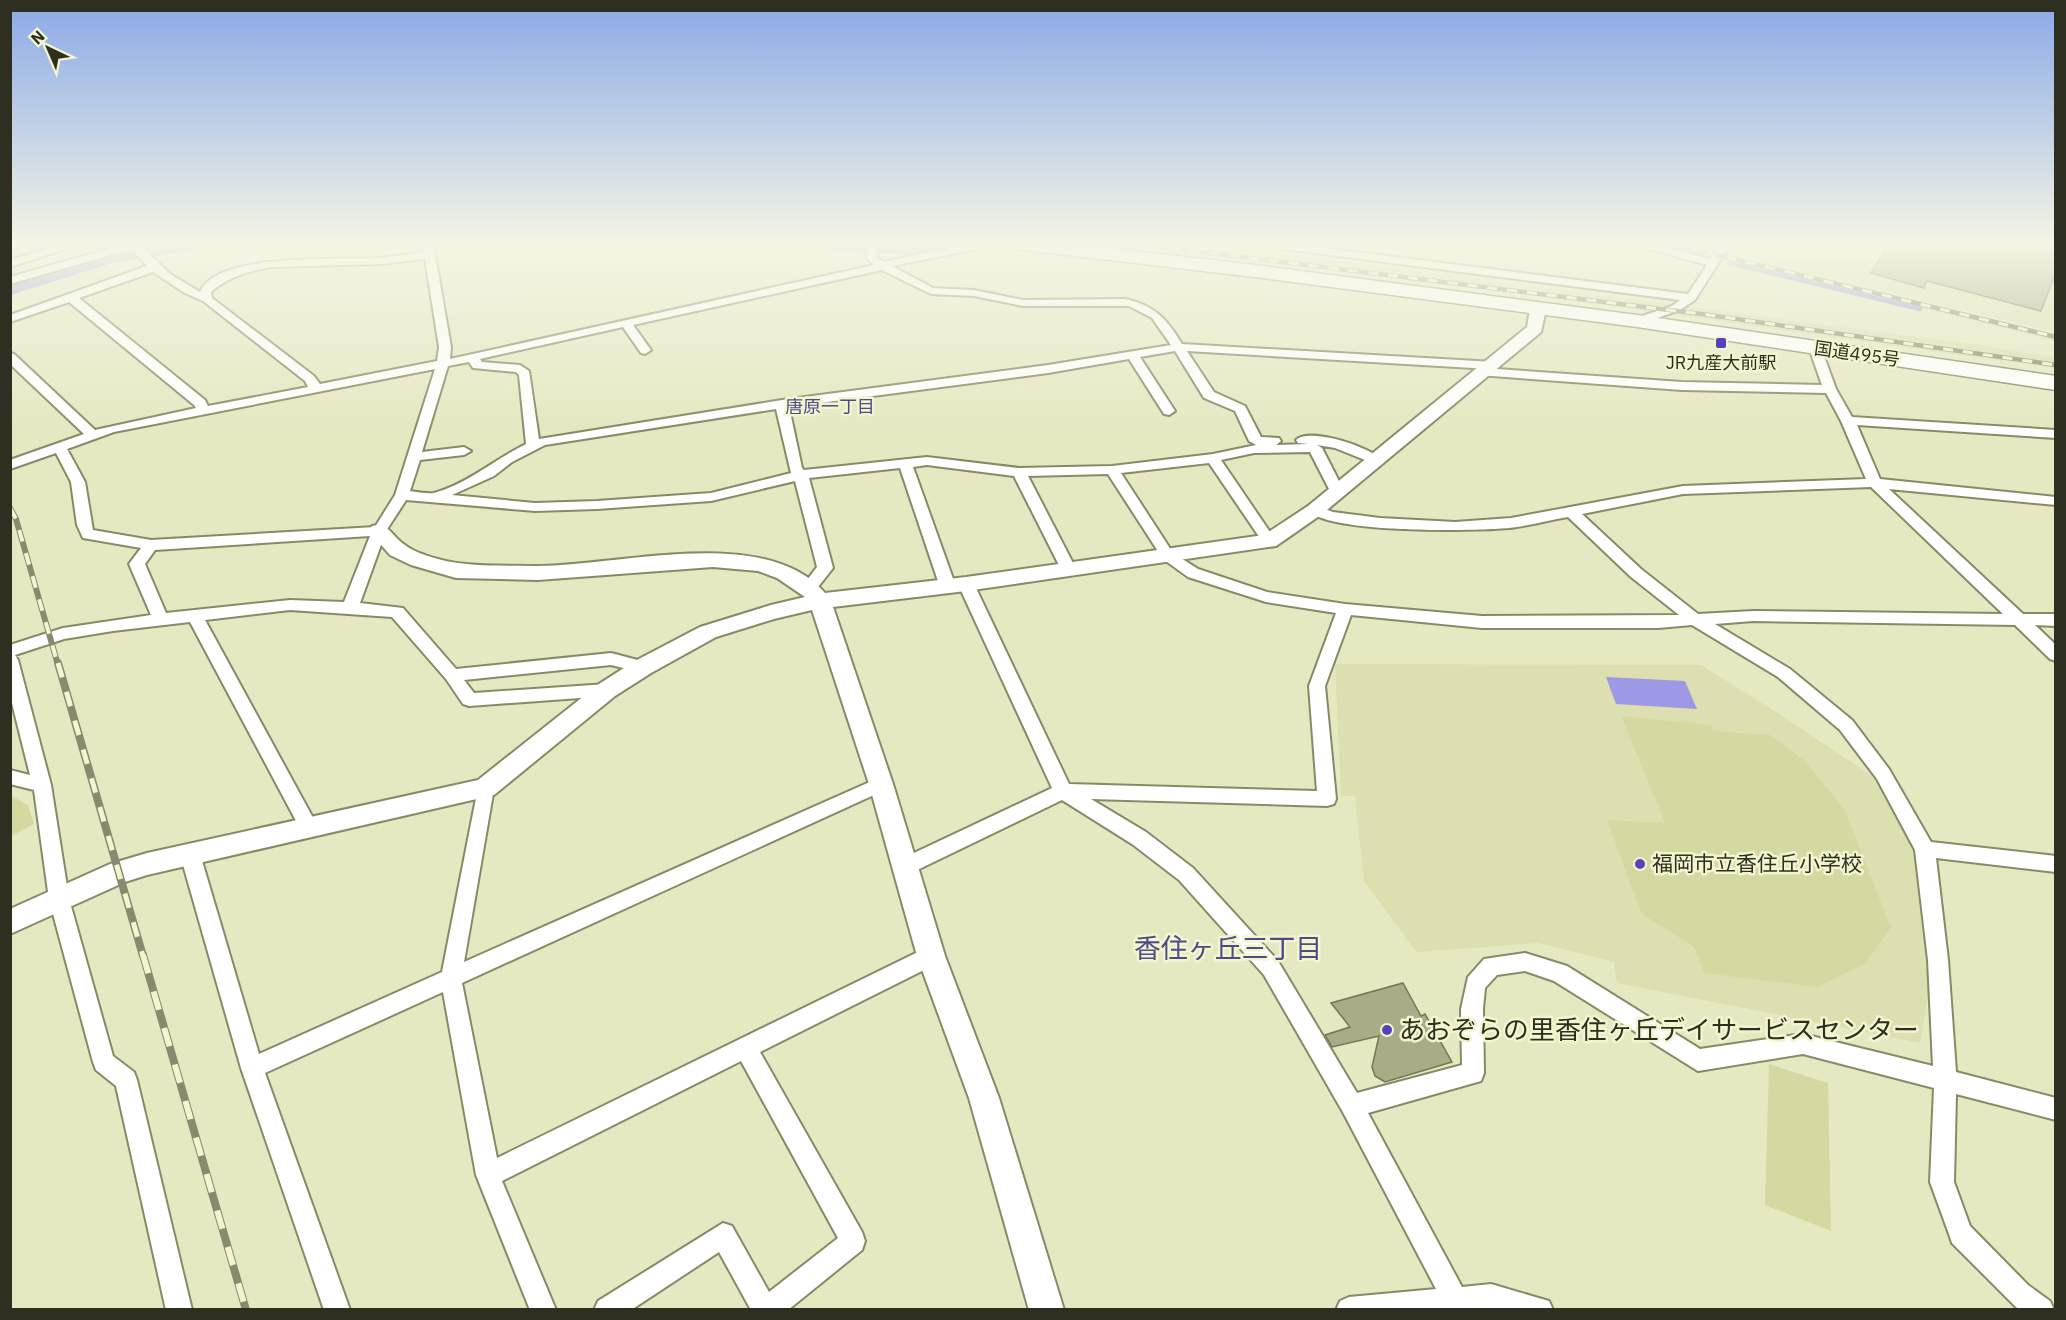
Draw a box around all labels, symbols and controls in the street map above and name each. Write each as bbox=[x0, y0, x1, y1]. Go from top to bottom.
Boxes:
north arrow bbox=[18, 18, 78, 78]
text: N bbox=[26, 26, 49, 48]
marker: JR九産大前駅 bbox=[1714, 336, 1728, 350]
street label: 国道495号 bbox=[1813, 336, 1901, 371]
place label: JR九産大前駅 bbox=[1666, 351, 1776, 374]
district label: 唐原一丁目 bbox=[785, 395, 875, 418]
place label: 福岡市立香住丘小学校 bbox=[1652, 849, 1862, 877]
marker: 福岡市立香住丘小学校 bbox=[1633, 857, 1647, 871]
district label: 香住ヶ丘三丁目 bbox=[1134, 930, 1323, 965]
place label: あおぞらの里香住ヶ丘デイサービスセンター bbox=[1399, 1012, 1919, 1046]
marker: あおぞらの里香住ヶ丘デイサービスセンター bbox=[1380, 1023, 1394, 1037]

